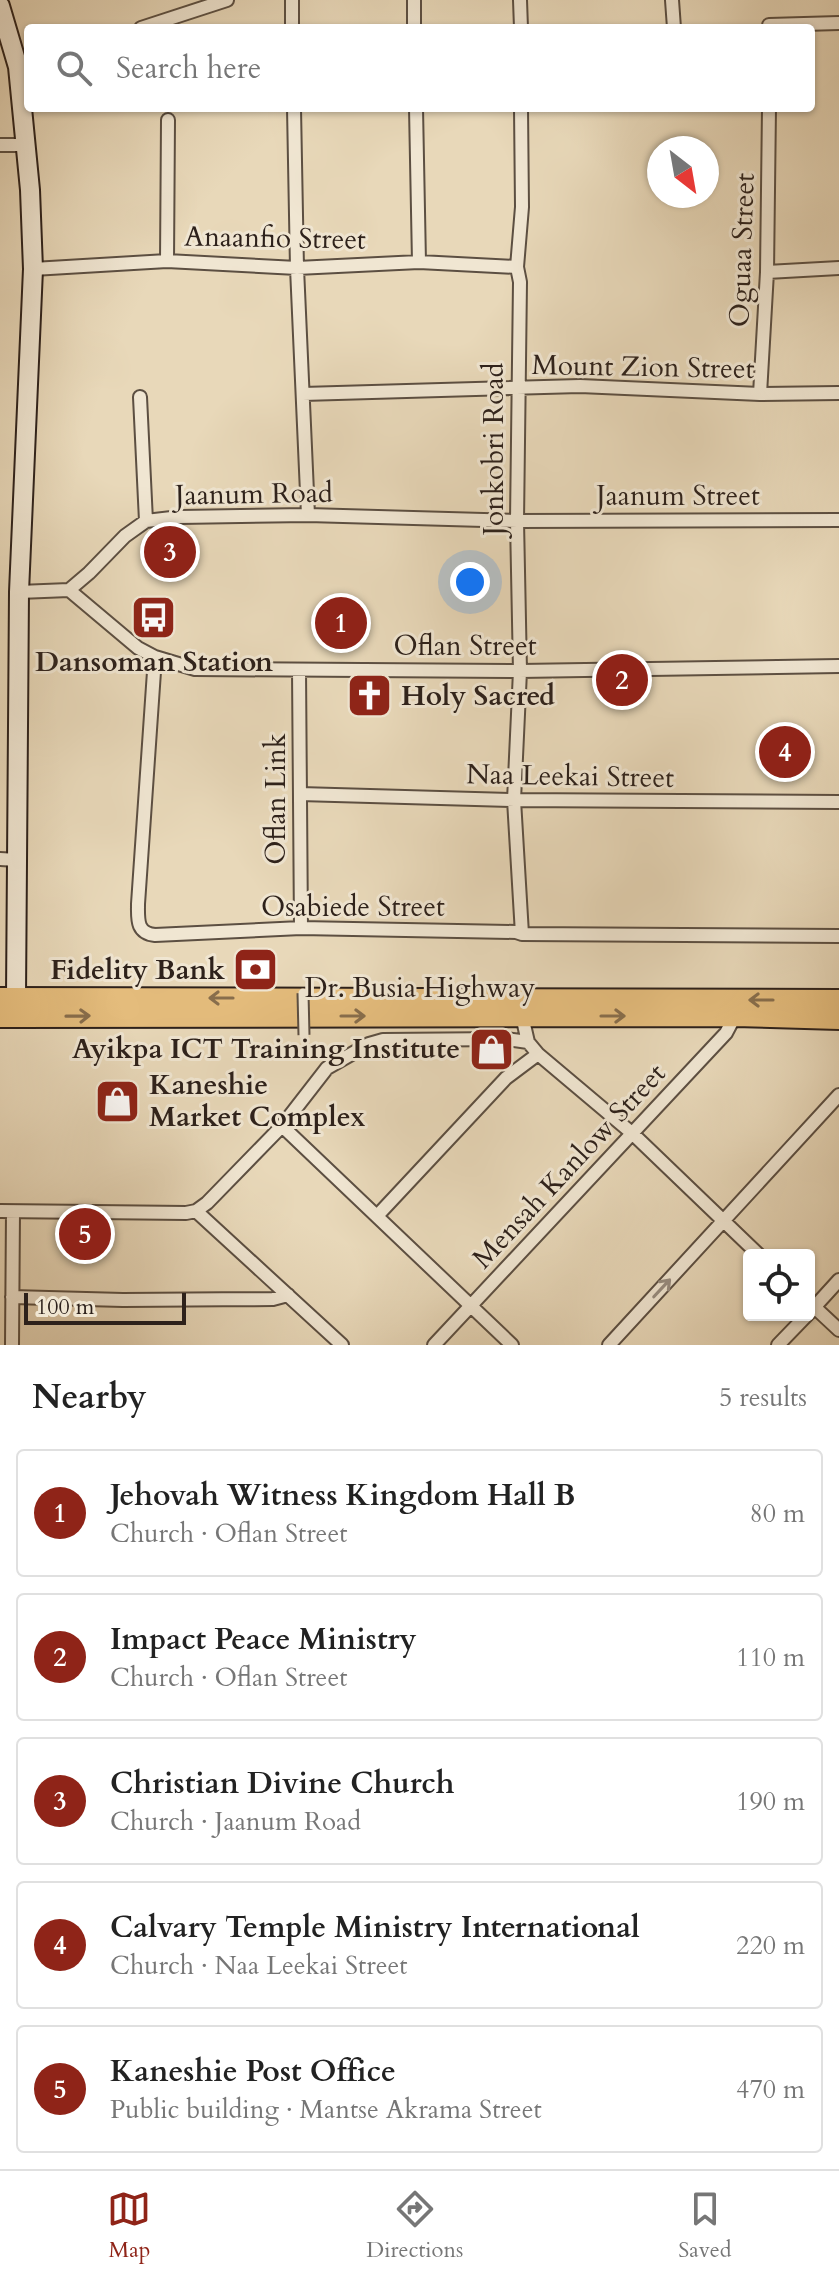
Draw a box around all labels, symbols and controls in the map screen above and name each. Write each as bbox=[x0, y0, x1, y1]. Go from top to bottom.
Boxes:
search box bbox=[24, 24, 815, 112]
icon: search bbox=[52, 46, 96, 90]
text: Search here bbox=[116, 48, 261, 89]
north arrow bbox=[647, 136, 719, 208]
street label: Oguaa Street bbox=[720, 172, 764, 328]
street label: Anaanfio Street bbox=[184, 217, 366, 259]
street label: Mount Zion Street bbox=[531, 346, 755, 388]
street label: Jonkobri Road bbox=[475, 362, 513, 539]
street label: Jaanum Road bbox=[171, 474, 333, 514]
street label: Jaanum Street bbox=[592, 477, 760, 515]
pin: 3 bbox=[144, 522, 196, 582]
your location bbox=[450, 562, 490, 602]
pin: 1 bbox=[315, 593, 367, 653]
bus stop icon: Dansoman Station bbox=[130, 594, 178, 642]
street label: Oflan Street bbox=[393, 627, 537, 665]
place label: Dansoman Station bbox=[35, 643, 273, 681]
pin: 2 bbox=[596, 650, 648, 710]
church icon: Holy Sacred bbox=[346, 672, 394, 720]
place label: Holy Sacred bbox=[401, 677, 555, 715]
pin: 4 bbox=[759, 722, 811, 782]
street label: Oflan Link bbox=[257, 733, 295, 865]
street label: Naa Leekai Street bbox=[466, 755, 674, 797]
street label: Osabiede Street bbox=[261, 888, 445, 926]
bank icon: Fidelity Bank bbox=[232, 946, 280, 994]
place label: Fidelity Bank bbox=[50, 951, 226, 989]
street label: Dr. Busia Highway bbox=[305, 969, 535, 1007]
one-way arrow bbox=[208, 990, 235, 1006]
one-way arrow bbox=[748, 992, 775, 1008]
one-way arrow bbox=[64, 1008, 91, 1024]
one-way arrow bbox=[339, 1008, 366, 1024]
one-way arrow bbox=[599, 1008, 626, 1024]
shop icon: Ayikpa ICT Training Institute bbox=[467, 1025, 515, 1073]
place label: Ayikpa ICT Training Institute bbox=[72, 1030, 460, 1068]
street label: Mensah Kanlow Street bbox=[464, 1055, 674, 1277]
place label: Kaneshie Market Complex bbox=[149, 1066, 365, 1136]
shop icon: Kaneshie Market Complex bbox=[94, 1077, 142, 1125]
pin: 5 bbox=[59, 1204, 111, 1264]
map controls bbox=[743, 1249, 815, 1321]
button: locate bbox=[743, 1249, 815, 1321]
one-way arrow bbox=[652, 1278, 670, 1298]
scale bar bbox=[24, 1289, 186, 1325]
text: 100 m bbox=[36, 1292, 94, 1322]
text: Nearby bbox=[32, 1374, 147, 1420]
text: 5 results bbox=[719, 1380, 807, 1415]
text: Jehovah Witness Kingdom Hall B bbox=[110, 1475, 576, 1516]
text: 1 bbox=[53, 1496, 67, 1531]
text: 80 m bbox=[749, 1496, 805, 1531]
text: Church · Oflan Street bbox=[110, 1516, 347, 1551]
text: Impact Peace Ministry bbox=[110, 1619, 417, 1660]
text: 2 bbox=[53, 1640, 67, 1675]
text: 110 m bbox=[736, 1640, 805, 1675]
text: Church · Oflan Street bbox=[110, 1660, 347, 1695]
text: Christian Divine Church bbox=[110, 1763, 454, 1804]
text: 3 bbox=[53, 1784, 67, 1819]
text: 190 m bbox=[736, 1784, 805, 1819]
text: Church · Jaanum Road bbox=[110, 1804, 361, 1839]
text: Calvary Temple Ministry International bbox=[110, 1907, 640, 1948]
text: 4 bbox=[53, 1928, 67, 1963]
text: 220 m bbox=[736, 1928, 805, 1963]
text: Church · Naa Leekai Street bbox=[110, 1948, 408, 1983]
text: Kaneshie Post Office bbox=[110, 2051, 396, 2092]
text: 5 bbox=[53, 2072, 67, 2107]
text: 470 m bbox=[736, 2072, 805, 2107]
text: Public building · Mantse Akrama Street bbox=[110, 2092, 542, 2127]
tab: Map bbox=[107, 2187, 151, 2265]
tab: Directions bbox=[366, 2187, 463, 2265]
tab: Saved bbox=[678, 2187, 732, 2265]

